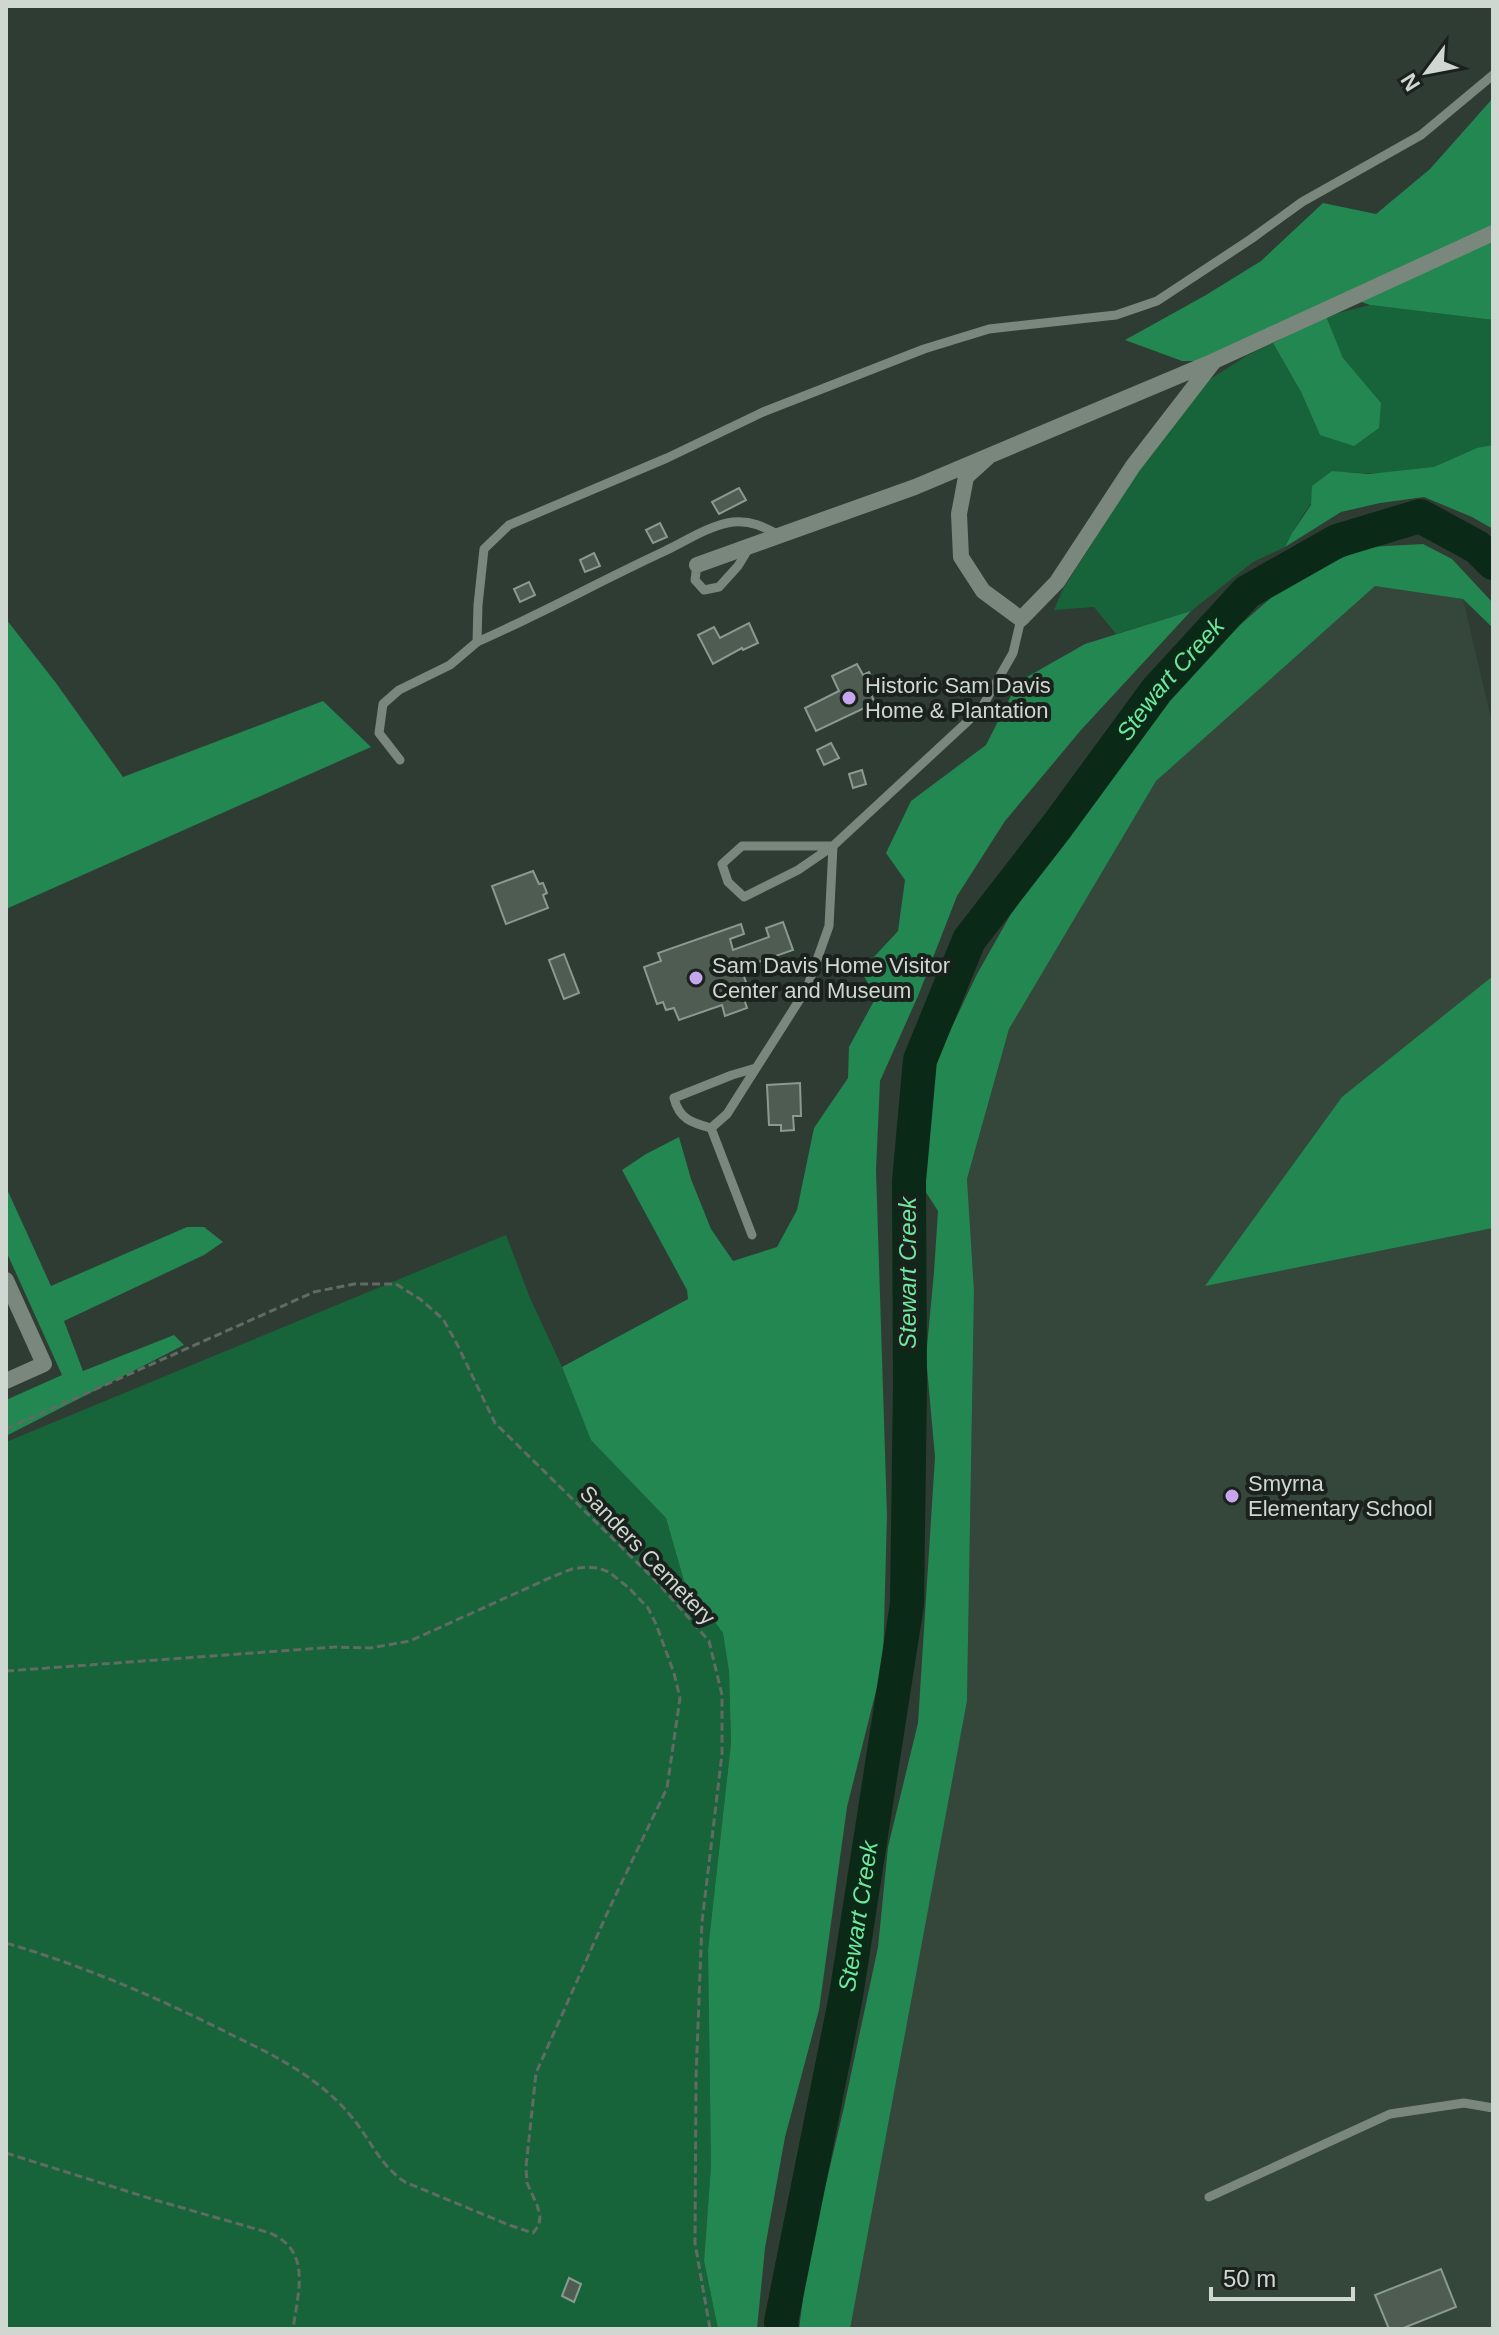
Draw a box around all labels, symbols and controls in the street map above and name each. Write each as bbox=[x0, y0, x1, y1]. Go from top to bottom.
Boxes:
north arrow bbox=[1387, 32, 1467, 112]
text: N bbox=[1396, 69, 1425, 96]
water label: Stewart Creek bbox=[1111, 611, 1231, 745]
place label: Historic Sam Davis Home & Plantation bbox=[865, 673, 1051, 723]
marker: Historic Sam Davis Home & Plantation bbox=[840, 689, 858, 707]
place label: Sam Davis Home Visitor Center and Museum bbox=[712, 953, 950, 1003]
marker: Sam Davis Home Visitor Center and Museum bbox=[687, 969, 705, 987]
water label: Stewart Creek bbox=[894, 1195, 921, 1349]
place label: Smyrna Elementary School bbox=[1248, 1471, 1433, 1521]
street label: Sanders Cemetery bbox=[575, 1481, 720, 1630]
marker: Smyrna Elementary School bbox=[1223, 1487, 1241, 1505]
water label: Stewart Creek bbox=[833, 1837, 883, 1994]
scale bar bbox=[1211, 2251, 1353, 2301]
text: 50 m bbox=[1223, 2265, 1276, 2292]

